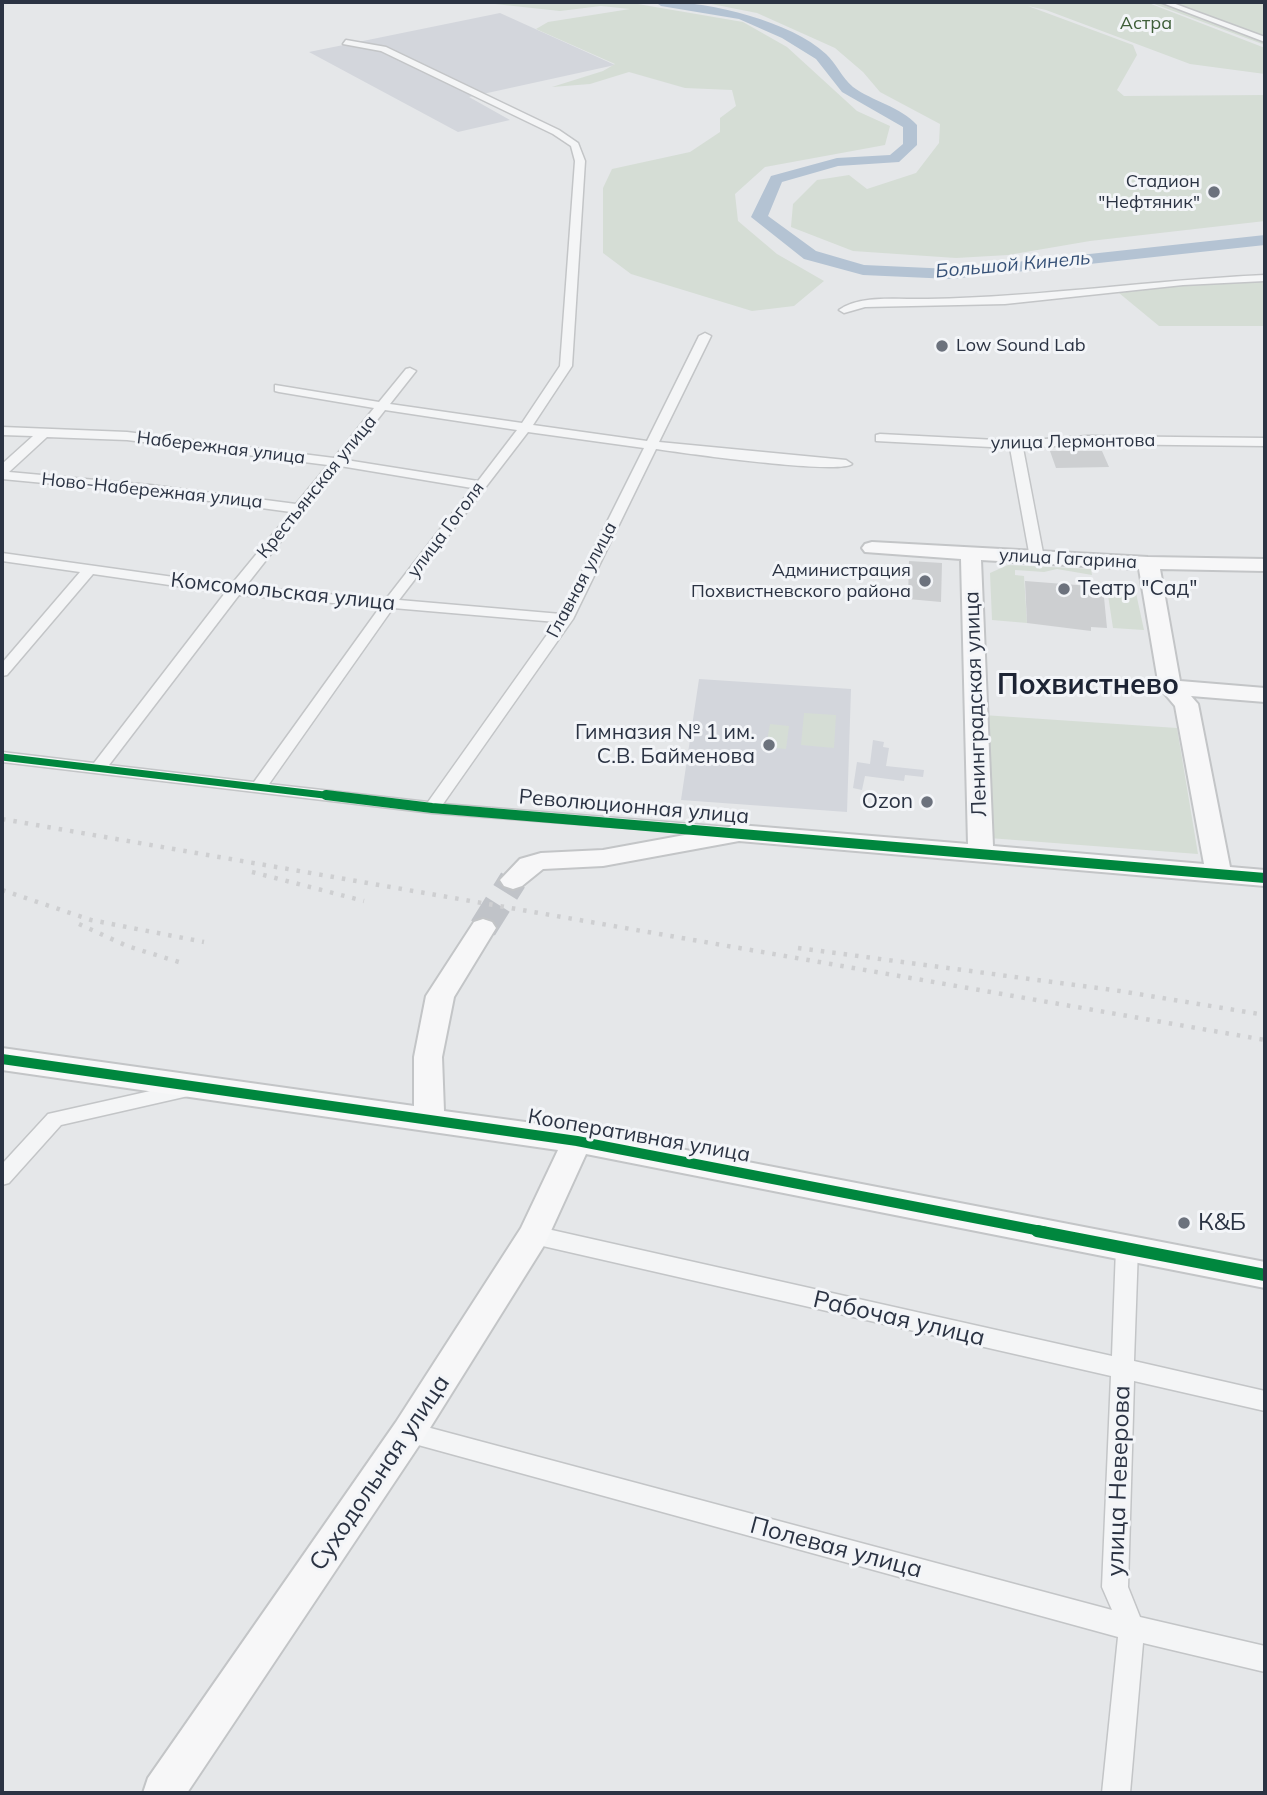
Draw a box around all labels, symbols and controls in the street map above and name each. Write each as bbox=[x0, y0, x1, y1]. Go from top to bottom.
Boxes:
park label: Астра bbox=[1120, 13, 1172, 35]
place label: Стадион "Нефтяник" bbox=[1098, 171, 1200, 214]
marker: Стадион "Нефтяник" bbox=[1206, 184, 1222, 200]
water label: Большой Кинель bbox=[935, 247, 1091, 283]
place label: Low Sound Lab bbox=[956, 335, 1086, 357]
marker: Low Sound Lab bbox=[934, 338, 950, 354]
street label: Крестьянская улица bbox=[253, 411, 381, 563]
street label: Набережная улица bbox=[136, 427, 306, 469]
street label: улица Лермонтова bbox=[990, 430, 1156, 454]
street label: Ново-Набережная улица bbox=[40, 469, 264, 513]
street label: улица Гоголя bbox=[403, 478, 489, 582]
street label: Главная улица bbox=[542, 519, 622, 641]
street label: улица Гагарина bbox=[998, 545, 1138, 573]
place label: Администрация Похвистневского района bbox=[691, 560, 911, 602]
street label: Комсомольская улица bbox=[169, 568, 397, 616]
marker: Администрация Похвистневского района bbox=[917, 573, 933, 589]
place label: Театр "Сад" bbox=[1078, 576, 1198, 602]
marker: Театр "Сад" bbox=[1056, 581, 1072, 597]
street label: Ленинградская улица bbox=[959, 591, 993, 817]
district label: Похвистнево bbox=[997, 669, 1179, 703]
place label: Гимназия № 1 им. С.В. Байменова bbox=[575, 720, 755, 770]
marker: Гимназия № 1 им. С.В. Байменова bbox=[761, 737, 777, 753]
street label: Революционная улица bbox=[518, 784, 750, 830]
place label: Ozon bbox=[862, 789, 913, 815]
marker: Ozon bbox=[919, 794, 935, 810]
street label: Кооперативная улица bbox=[526, 1104, 752, 1168]
place label: К&Б bbox=[1198, 1209, 1246, 1237]
marker: К&Б bbox=[1176, 1215, 1192, 1231]
street label: Рабочая улица bbox=[810, 1285, 988, 1353]
street label: Суходольная улица bbox=[304, 1370, 456, 1576]
street label: улица Неверова bbox=[1101, 1385, 1137, 1577]
street label: Полевая улица bbox=[747, 1511, 925, 1585]

